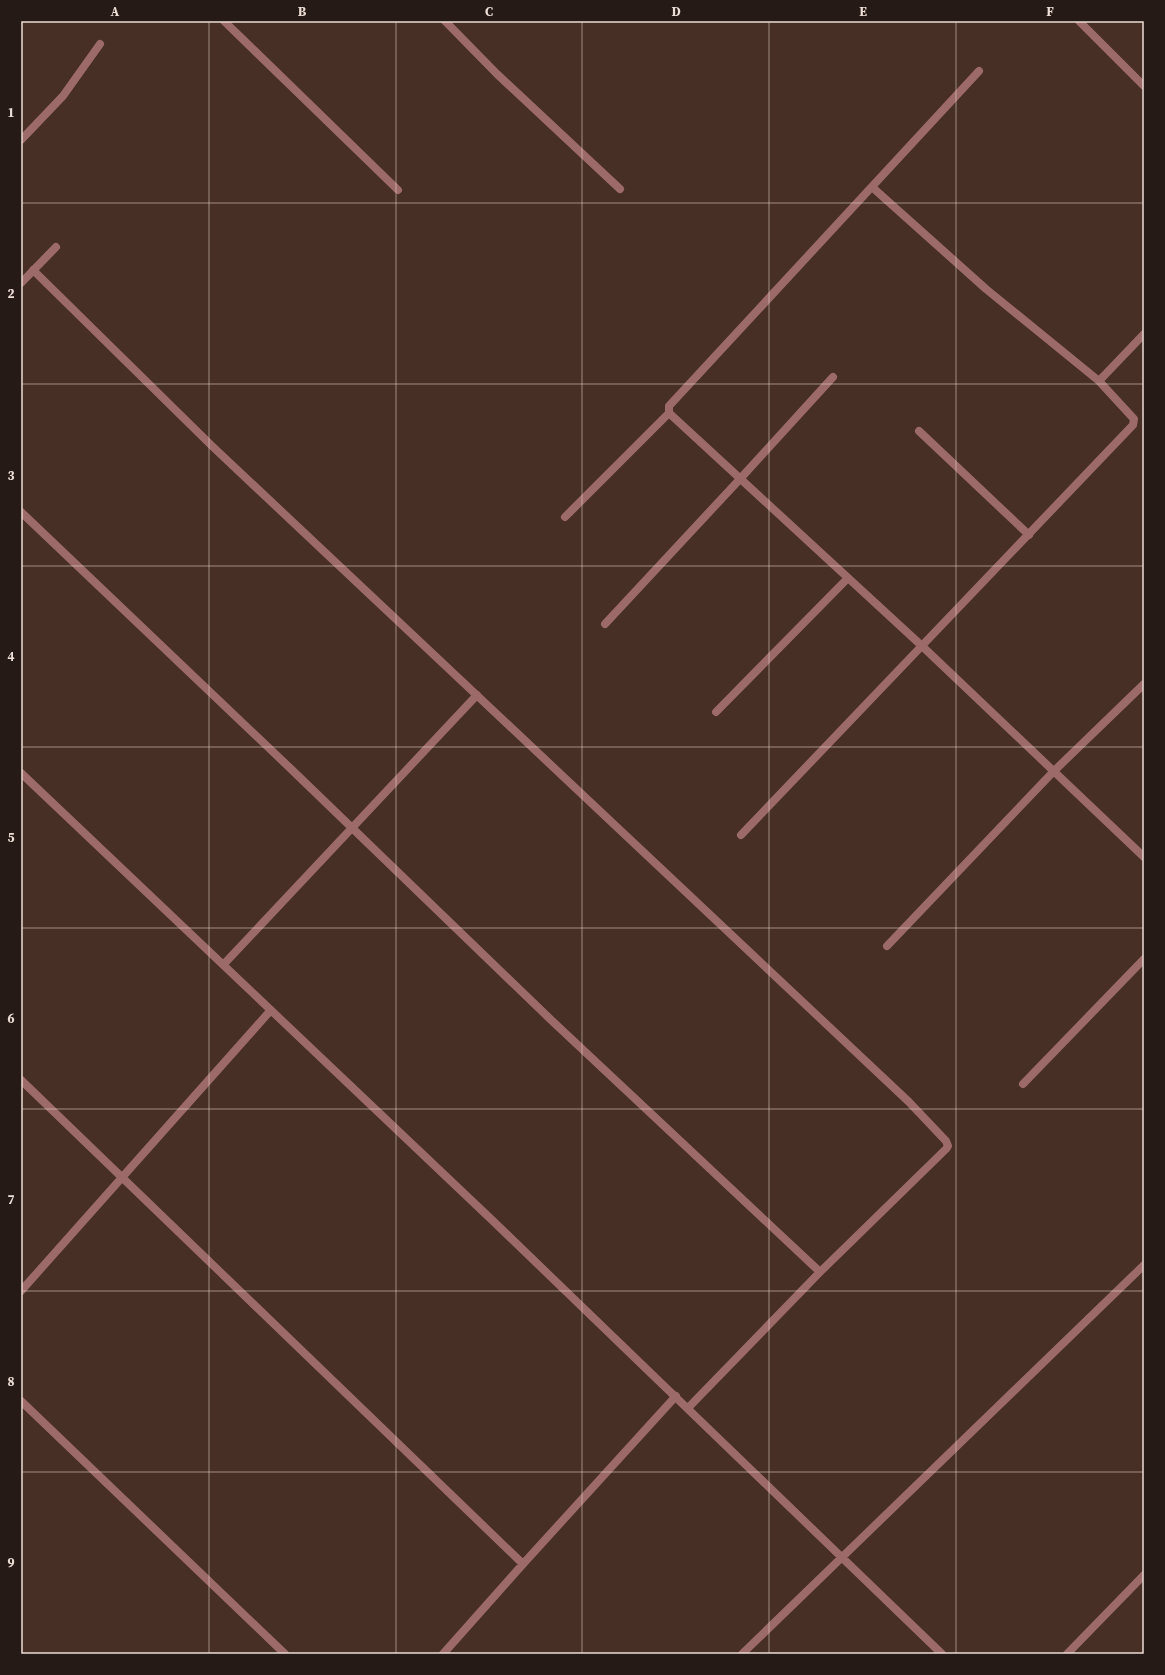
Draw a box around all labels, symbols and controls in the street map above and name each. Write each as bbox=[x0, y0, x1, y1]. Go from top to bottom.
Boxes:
text: A bbox=[111, 3, 120, 20]
text: B bbox=[298, 3, 307, 20]
text: C bbox=[485, 3, 493, 20]
text: D bbox=[671, 3, 681, 20]
text: E bbox=[859, 3, 867, 20]
text: F bbox=[1046, 3, 1054, 20]
text: 1 bbox=[7, 104, 15, 121]
text: 2 bbox=[7, 285, 15, 302]
text: 3 bbox=[7, 467, 15, 484]
text: 4 bbox=[7, 648, 15, 665]
text: 5 bbox=[7, 829, 15, 846]
text: 6 bbox=[7, 1010, 15, 1027]
text: 7 bbox=[7, 1191, 15, 1208]
text: 8 bbox=[7, 1373, 15, 1390]
text: 9 bbox=[7, 1554, 15, 1571]

